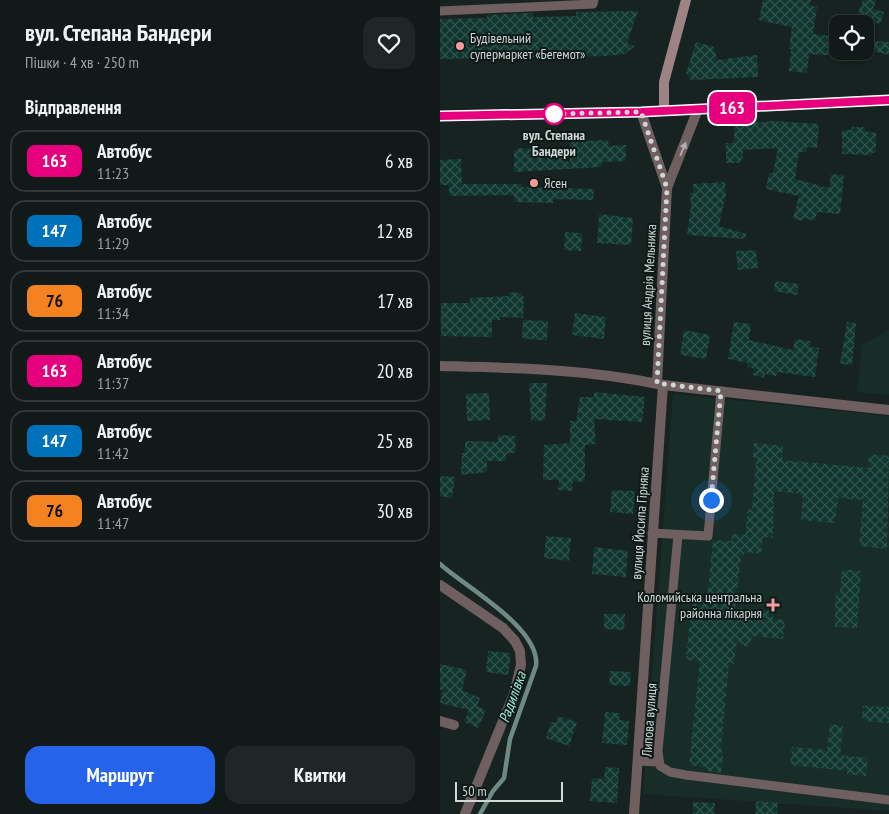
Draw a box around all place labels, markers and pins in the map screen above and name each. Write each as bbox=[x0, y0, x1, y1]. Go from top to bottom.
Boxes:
place label: Будівельний супермаркет «Бегемот» bbox=[470, 29, 585, 63]
marker: Будівельний супермаркет «Бегемот» bbox=[454, 40, 466, 52]
marker: вул. Степана Бандери bbox=[543, 103, 565, 125]
place label: вул. Степана Бандери bbox=[523, 126, 585, 160]
place label: Ясен bbox=[544, 174, 567, 192]
marker: Ясен bbox=[528, 177, 540, 189]
place label: Коломийська центральна районна лікарня bbox=[637, 588, 762, 622]
marker: Коломийська центральна районна лікарня bbox=[766, 598, 780, 612]

